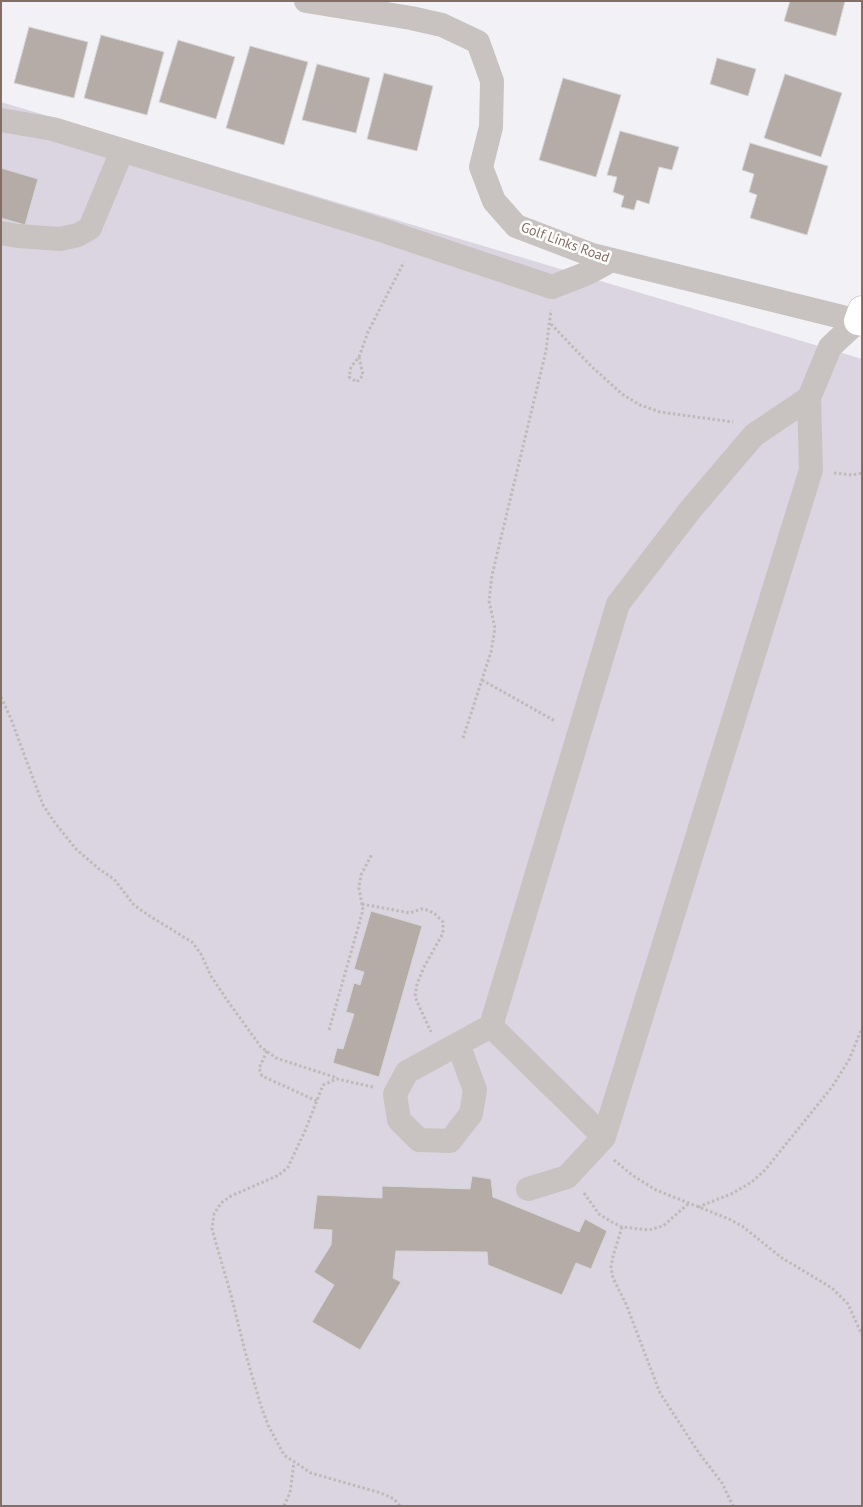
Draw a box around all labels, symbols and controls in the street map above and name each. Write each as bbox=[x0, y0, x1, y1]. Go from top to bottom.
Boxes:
street label: Golf Links Road bbox=[518, 219, 612, 267]

